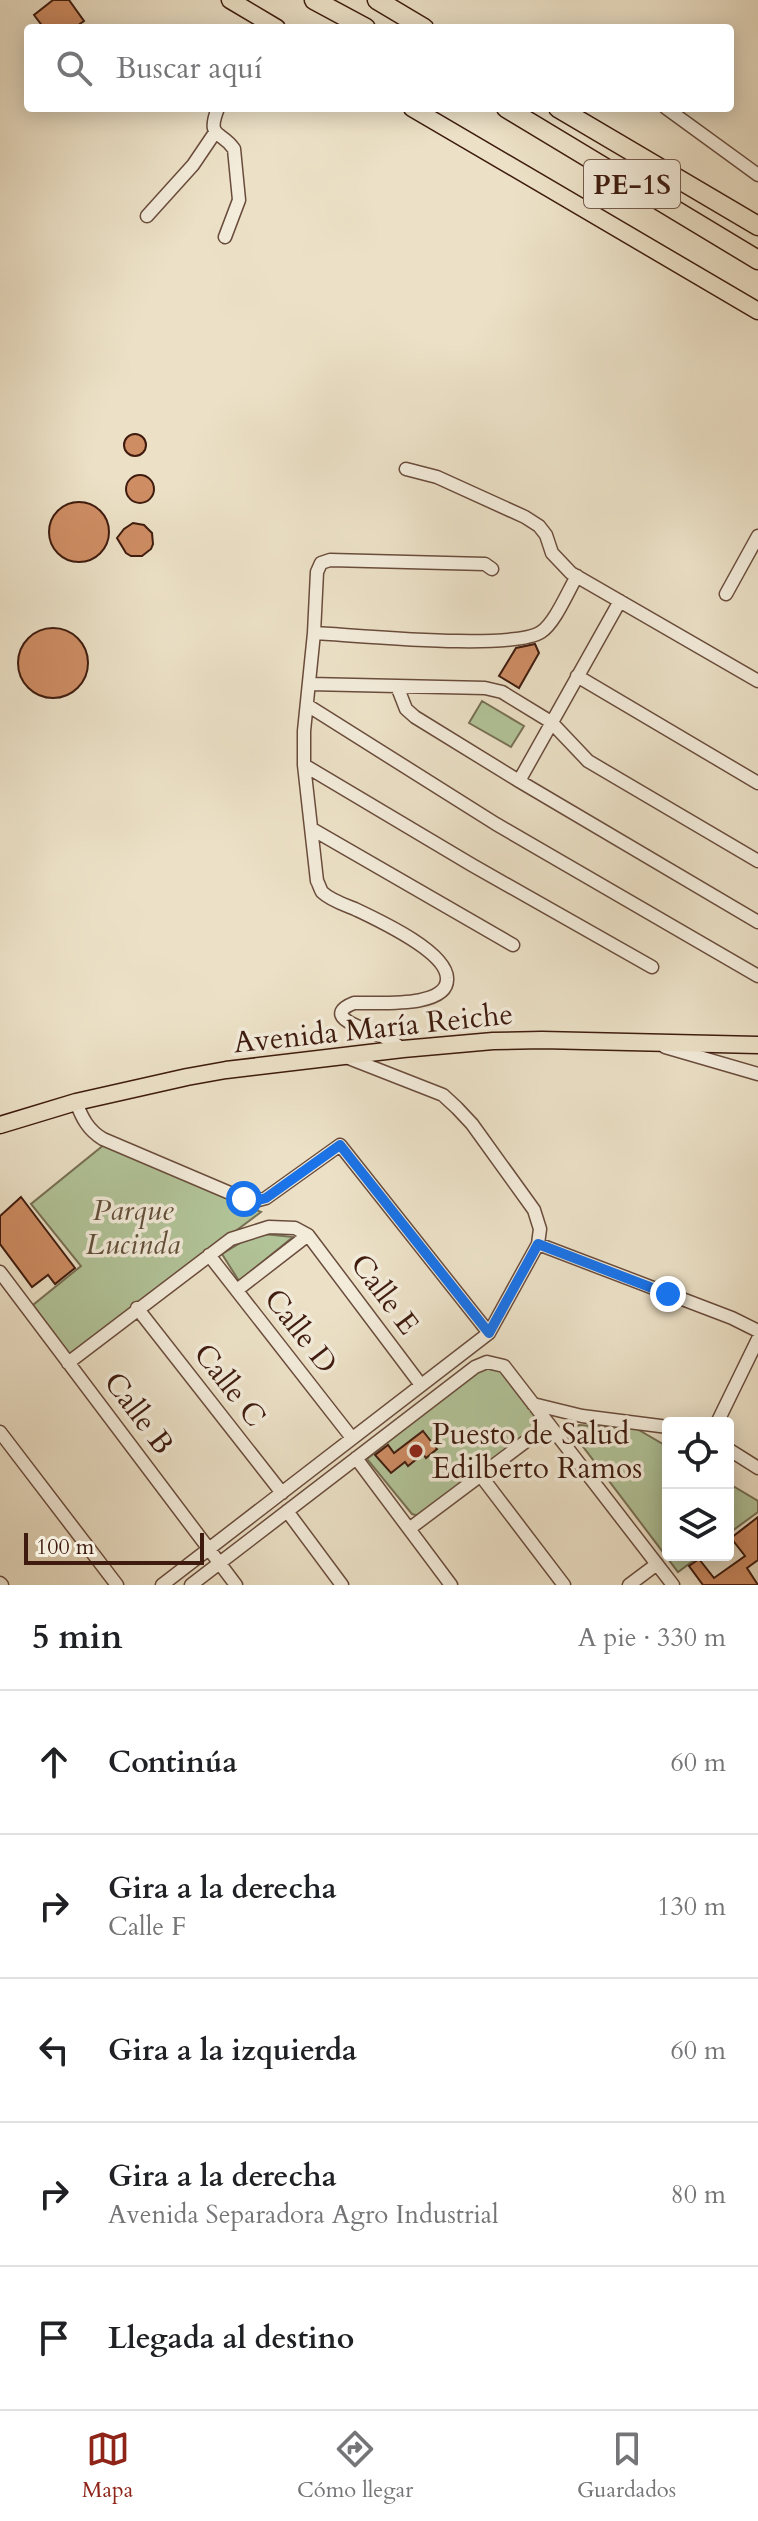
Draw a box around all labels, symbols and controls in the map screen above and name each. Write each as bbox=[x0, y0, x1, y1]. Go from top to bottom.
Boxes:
search box bbox=[24, 24, 734, 112]
icon: search bbox=[52, 46, 96, 90]
text: Buscar aquí bbox=[116, 48, 262, 89]
road number: PE-1S bbox=[584, 160, 680, 208]
street label: Avenida María Reiche bbox=[231, 993, 515, 1064]
route start bbox=[226, 1181, 262, 1217]
park label: Parque Lucinda bbox=[86, 1190, 180, 1265]
street label: Calle E bbox=[341, 1245, 428, 1343]
route end bbox=[650, 1276, 686, 1312]
street label: Calle D bbox=[255, 1280, 347, 1382]
street label: Calle C bbox=[184, 1335, 275, 1436]
street label: Calle B bbox=[94, 1364, 183, 1463]
place label: Puesto de Salud Edilberto Ramos bbox=[432, 1414, 642, 1489]
map controls bbox=[662, 1417, 734, 1561]
button: locate bbox=[662, 1417, 734, 1489]
marker: Puesto de Salud Edilberto Ramos bbox=[407, 1442, 425, 1460]
button: layers bbox=[662, 1489, 734, 1561]
scale bar bbox=[24, 1529, 204, 1565]
text: 100 m bbox=[36, 1532, 94, 1562]
text: 5 min bbox=[32, 1614, 123, 1660]
text: A pie · 330 m bbox=[578, 1620, 726, 1655]
icon: ahead bbox=[32, 1740, 76, 1784]
text: Continúa bbox=[108, 1742, 238, 1783]
text: 60 m bbox=[670, 1745, 726, 1780]
text: Gira a la derecha bbox=[108, 1868, 337, 1909]
icon: right bbox=[32, 1884, 76, 1928]
text: 130 m bbox=[657, 1889, 726, 1924]
text: Calle F bbox=[108, 1909, 186, 1944]
icon: left bbox=[32, 2028, 76, 2072]
text: Gira a la izquierda bbox=[108, 2030, 357, 2071]
text: 60 m bbox=[670, 2033, 726, 2068]
text: Gira a la derecha bbox=[108, 2156, 337, 2197]
icon: right bbox=[32, 2172, 76, 2216]
text: 80 m bbox=[670, 2177, 726, 2212]
text: Avenida Separadora Agro Industrial bbox=[108, 2197, 499, 2232]
icon: arrive bbox=[32, 2316, 76, 2360]
text: Llegada al destino bbox=[108, 2318, 354, 2359]
tab: Mapa bbox=[82, 2427, 133, 2505]
tab: Cómo llegar bbox=[297, 2427, 413, 2505]
tab: Guardados bbox=[577, 2427, 676, 2505]

